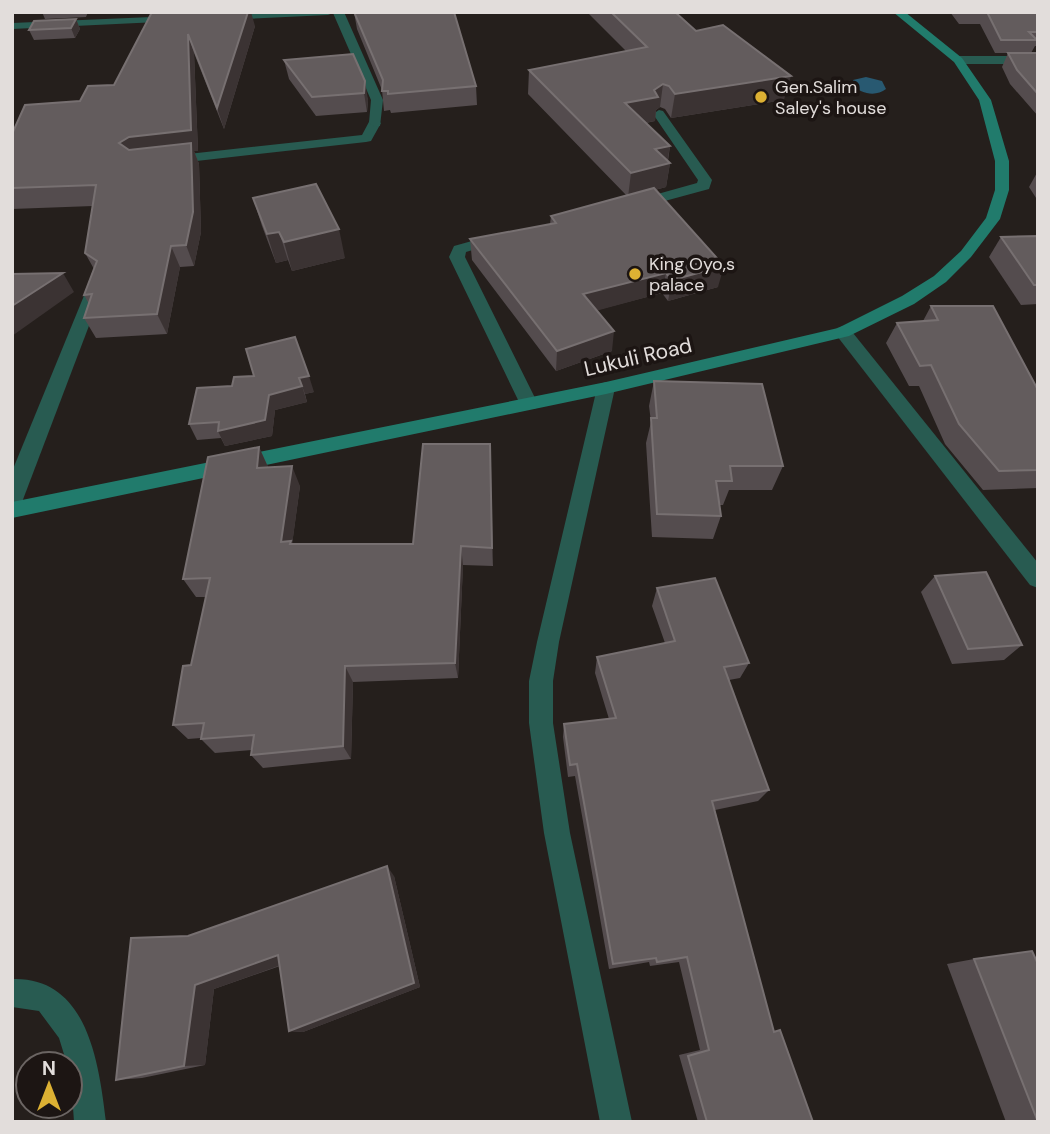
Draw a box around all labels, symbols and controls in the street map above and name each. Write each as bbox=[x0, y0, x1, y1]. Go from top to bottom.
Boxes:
place label: Gen.Salim Saley's house bbox=[775, 75, 886, 120]
marker: Gen.Salim Saley's house bbox=[753, 89, 769, 105]
place label: King Oyo,s palace bbox=[649, 252, 735, 297]
marker: King Oyo,s palace bbox=[627, 266, 643, 282]
street label: Lukuli Road bbox=[581, 331, 695, 383]
north arrow bbox=[14, 1050, 84, 1120]
text: N bbox=[42, 1056, 56, 1081]

